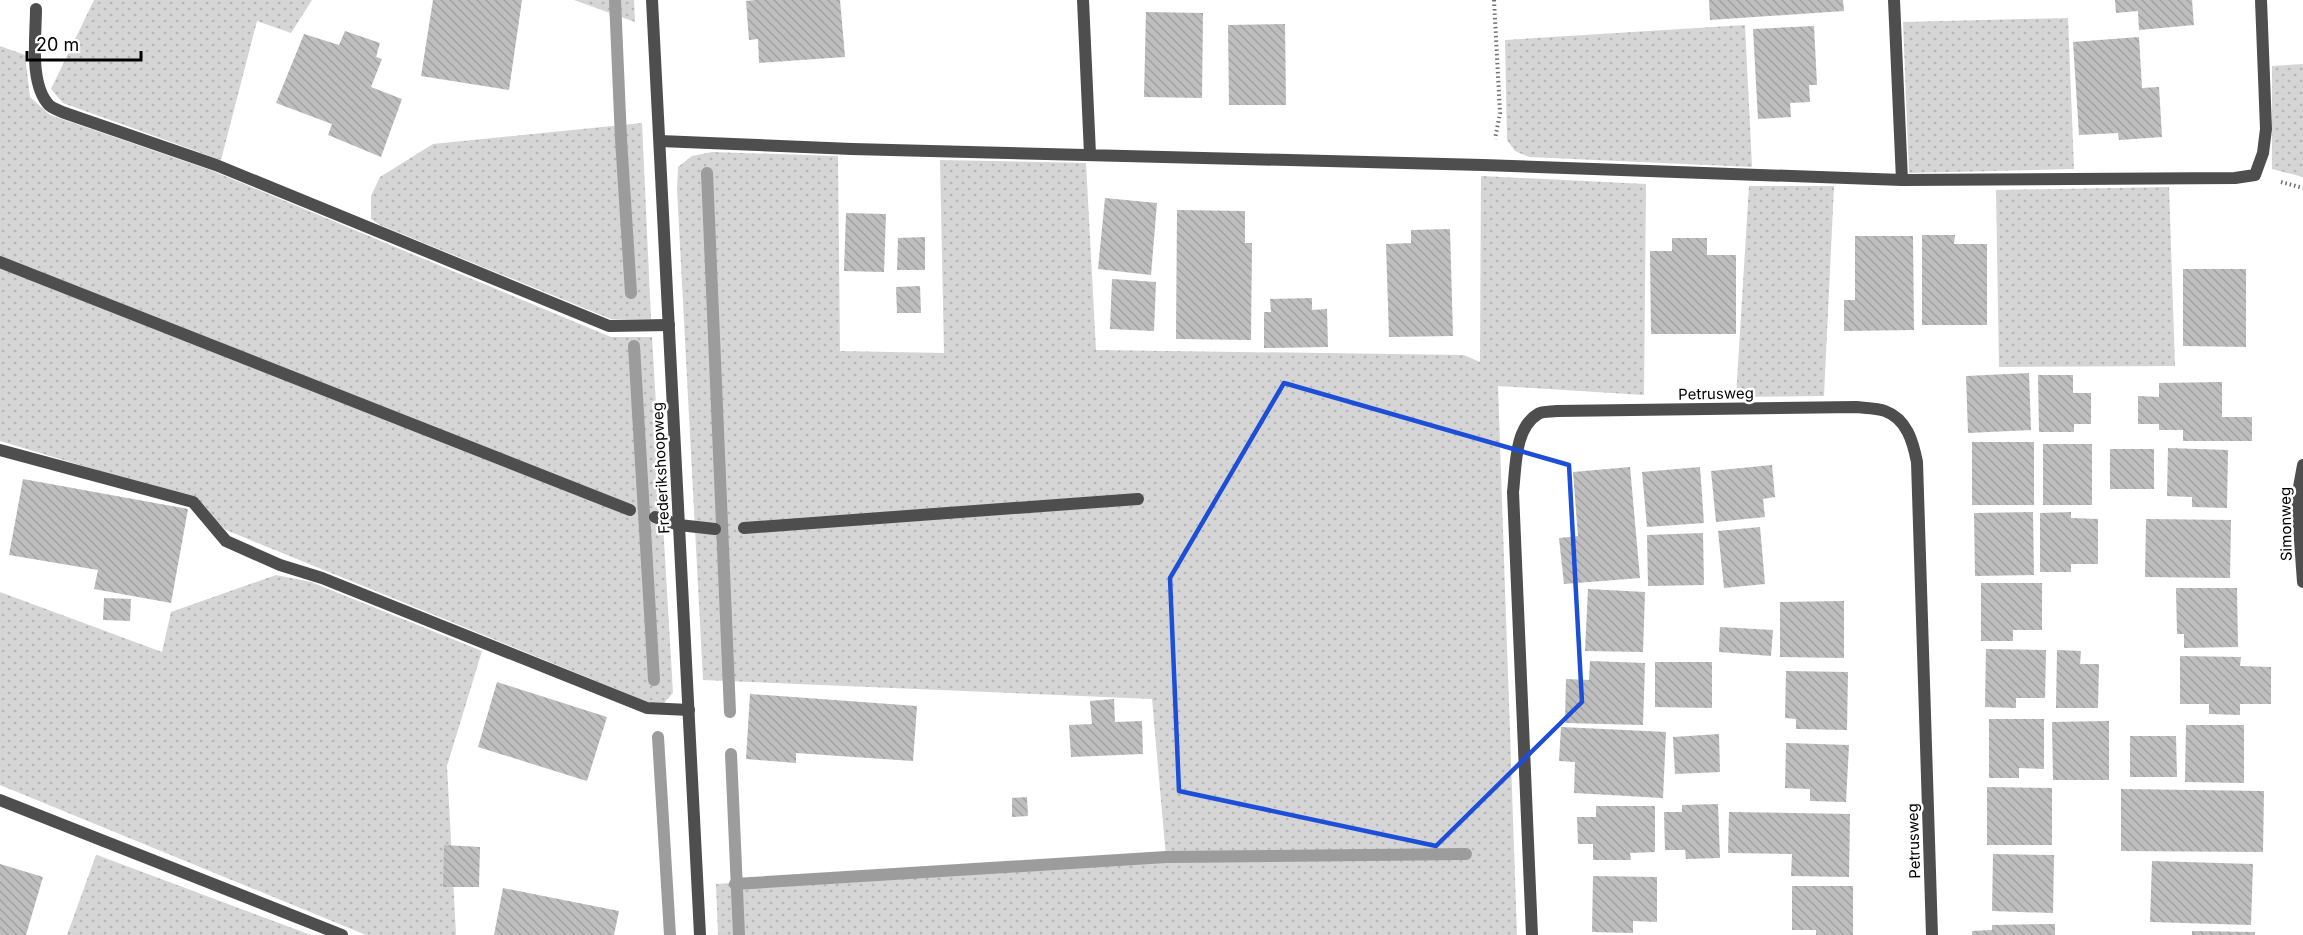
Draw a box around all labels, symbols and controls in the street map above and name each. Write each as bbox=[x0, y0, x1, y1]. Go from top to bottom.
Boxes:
scale bar bbox=[27, 24, 141, 62]
text: 20 m bbox=[36, 34, 79, 55]
street label: Petrusweg bbox=[1678, 383, 1754, 404]
street label: Frederikshoopweg bbox=[648, 402, 673, 534]
street label: Simonweg bbox=[2275, 487, 2296, 561]
street label: Petrusweg bbox=[1903, 803, 1924, 879]

